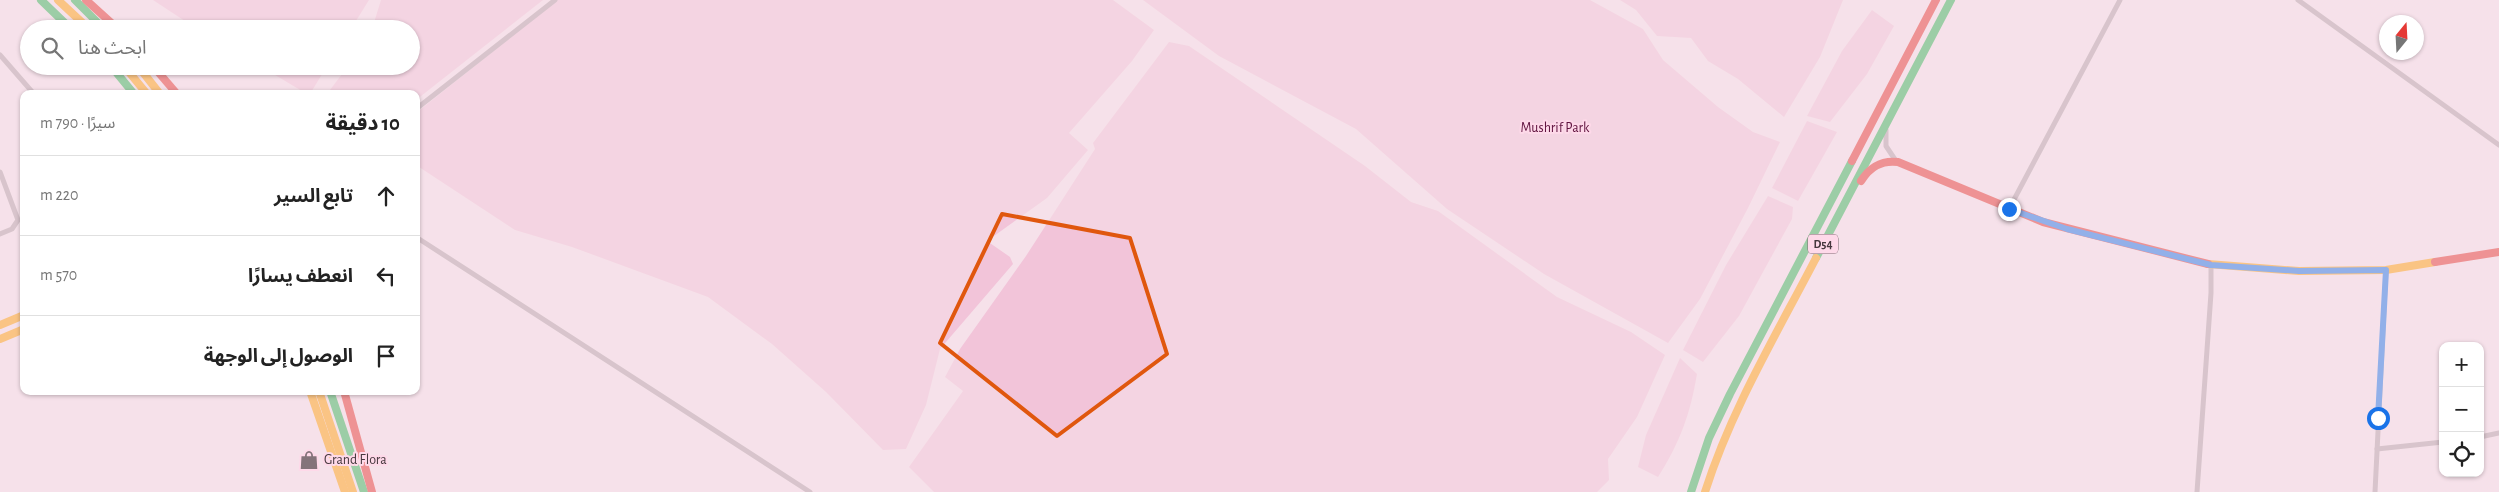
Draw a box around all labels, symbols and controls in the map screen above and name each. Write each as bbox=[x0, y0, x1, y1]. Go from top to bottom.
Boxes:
north arrow bbox=[2379, 15, 2424, 60]
search box bbox=[20, 20, 420, 75]
icon: search bbox=[38, 34, 66, 62]
text: ابحث هنا bbox=[78, 39, 147, 58]
text: 10 دقيقة bbox=[325, 113, 400, 134]
text: سيرًا · 790 m bbox=[40, 115, 115, 131]
park label: Mushrif Park bbox=[1521, 121, 1590, 135]
icon: ahead bbox=[372, 182, 400, 210]
text: 220 m bbox=[40, 187, 78, 203]
text: تابع السير bbox=[274, 187, 353, 206]
route end bbox=[1998, 198, 2021, 221]
road number: D54 bbox=[1808, 234, 1838, 253]
icon: left bbox=[372, 262, 400, 290]
text: 570 m bbox=[40, 267, 77, 283]
text: انعطف يسارًا bbox=[248, 267, 353, 286]
icon: arrive bbox=[372, 342, 400, 370]
map controls bbox=[2439, 342, 2484, 477]
button: + bbox=[2439, 342, 2484, 387]
text: الوصول إلى الوجهة bbox=[204, 347, 353, 366]
button: − bbox=[2439, 387, 2484, 432]
route start bbox=[2367, 407, 2390, 430]
button: locate bbox=[2439, 432, 2484, 477]
shop icon: Grand Flora bbox=[298, 449, 320, 471]
place label: Grand Flora bbox=[324, 453, 387, 467]

